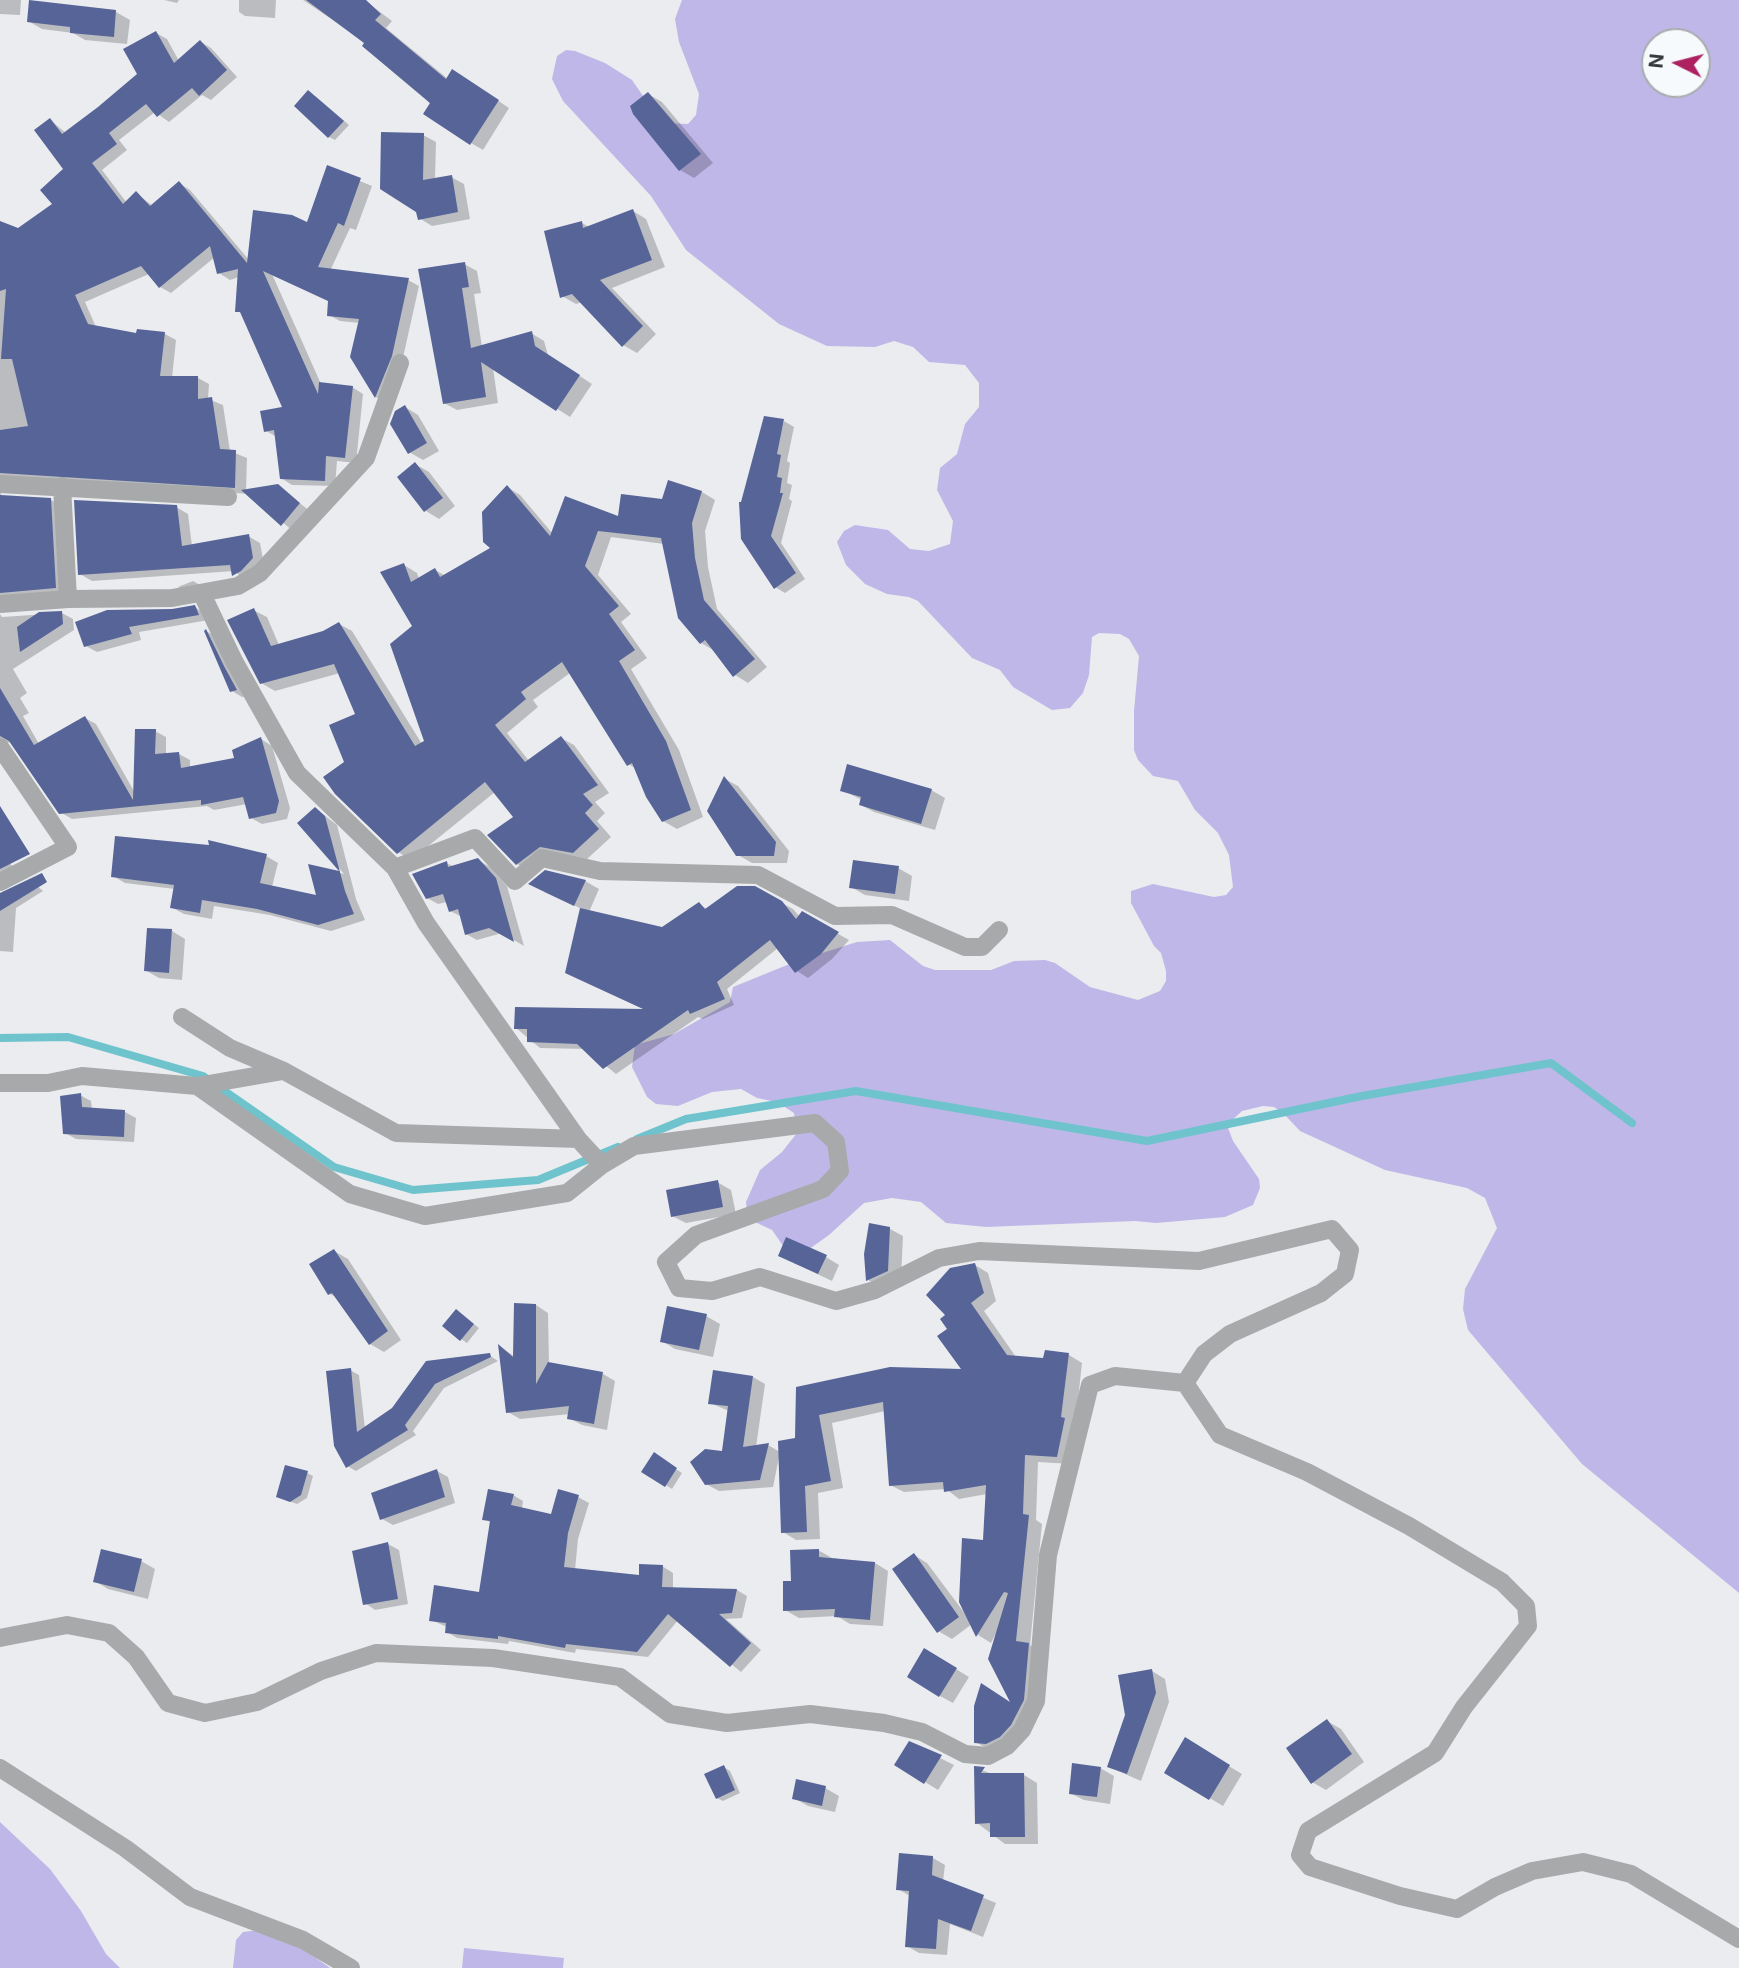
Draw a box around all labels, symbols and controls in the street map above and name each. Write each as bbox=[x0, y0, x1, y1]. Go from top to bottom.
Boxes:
north arrow bbox=[1641, 28, 1711, 98]
text: N bbox=[1644, 53, 1669, 69]

